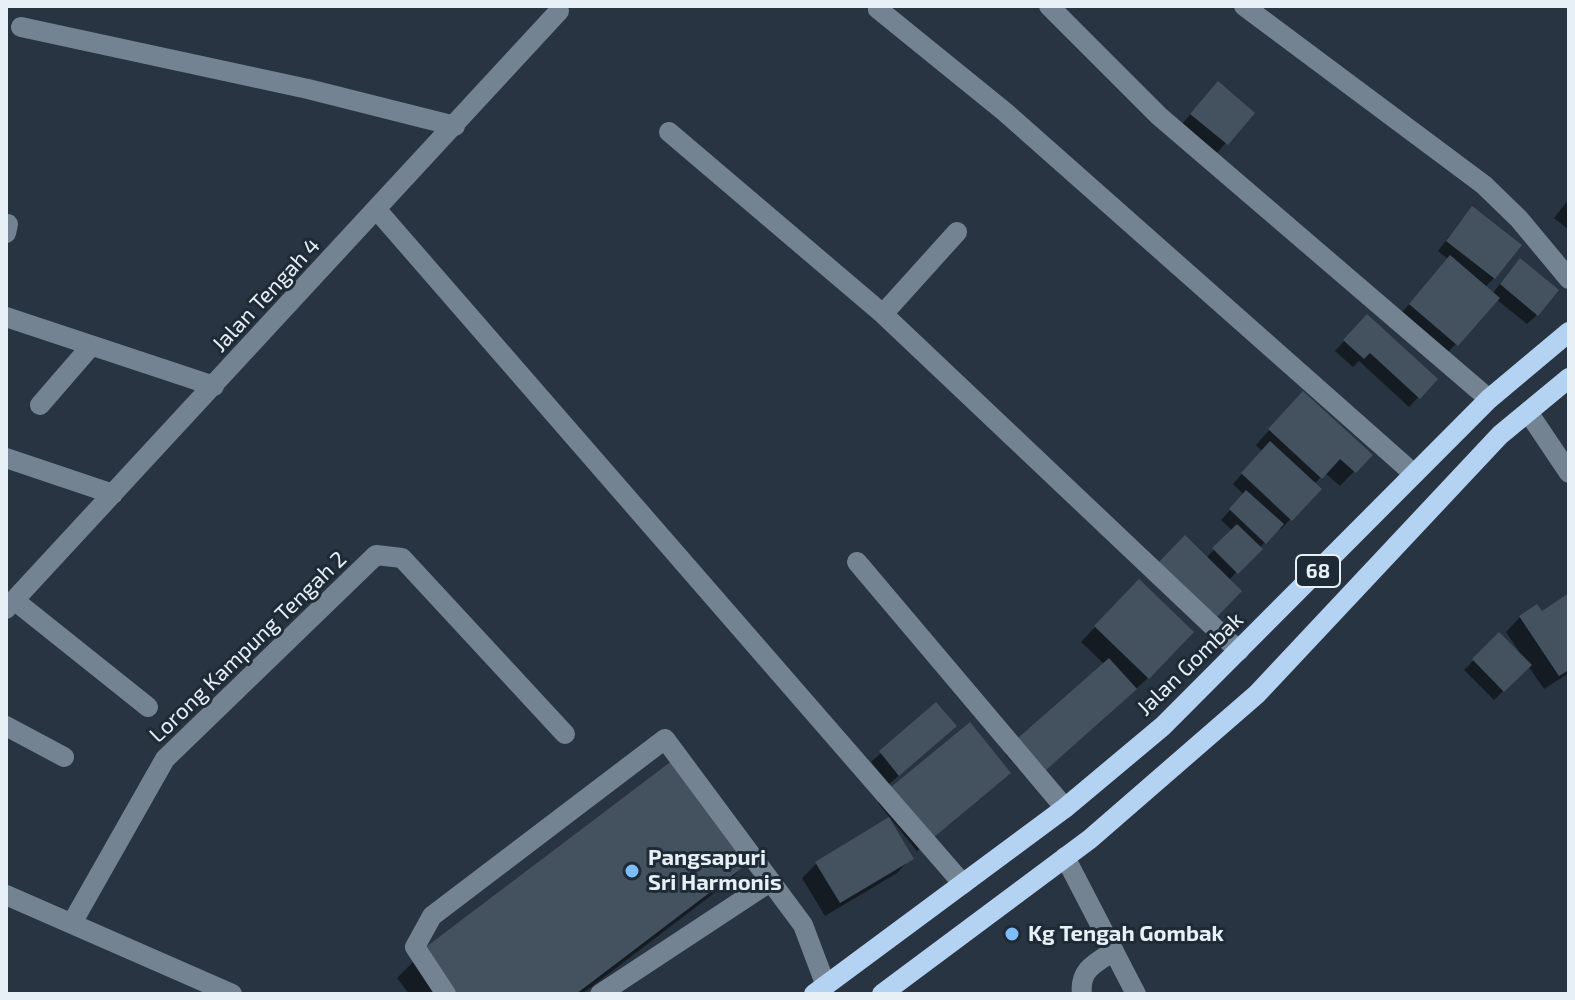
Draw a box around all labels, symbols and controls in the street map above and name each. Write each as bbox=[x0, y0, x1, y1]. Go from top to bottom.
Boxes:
street label: Jalan Tengah 4 bbox=[206, 233, 326, 357]
street label: Lorong Kampung Tengah 2 bbox=[144, 546, 352, 748]
road number: 68 bbox=[1296, 555, 1340, 587]
street label: Jalan Gombak bbox=[1131, 607, 1249, 721]
place label: Pangsapuri Sri Harmonis bbox=[648, 845, 782, 896]
marker: Pangsapuri Sri Harmonis bbox=[623, 862, 641, 880]
place label: Kg Tengah Gombak bbox=[1028, 921, 1224, 947]
marker: Kg Tengah Gombak bbox=[1003, 925, 1021, 943]

